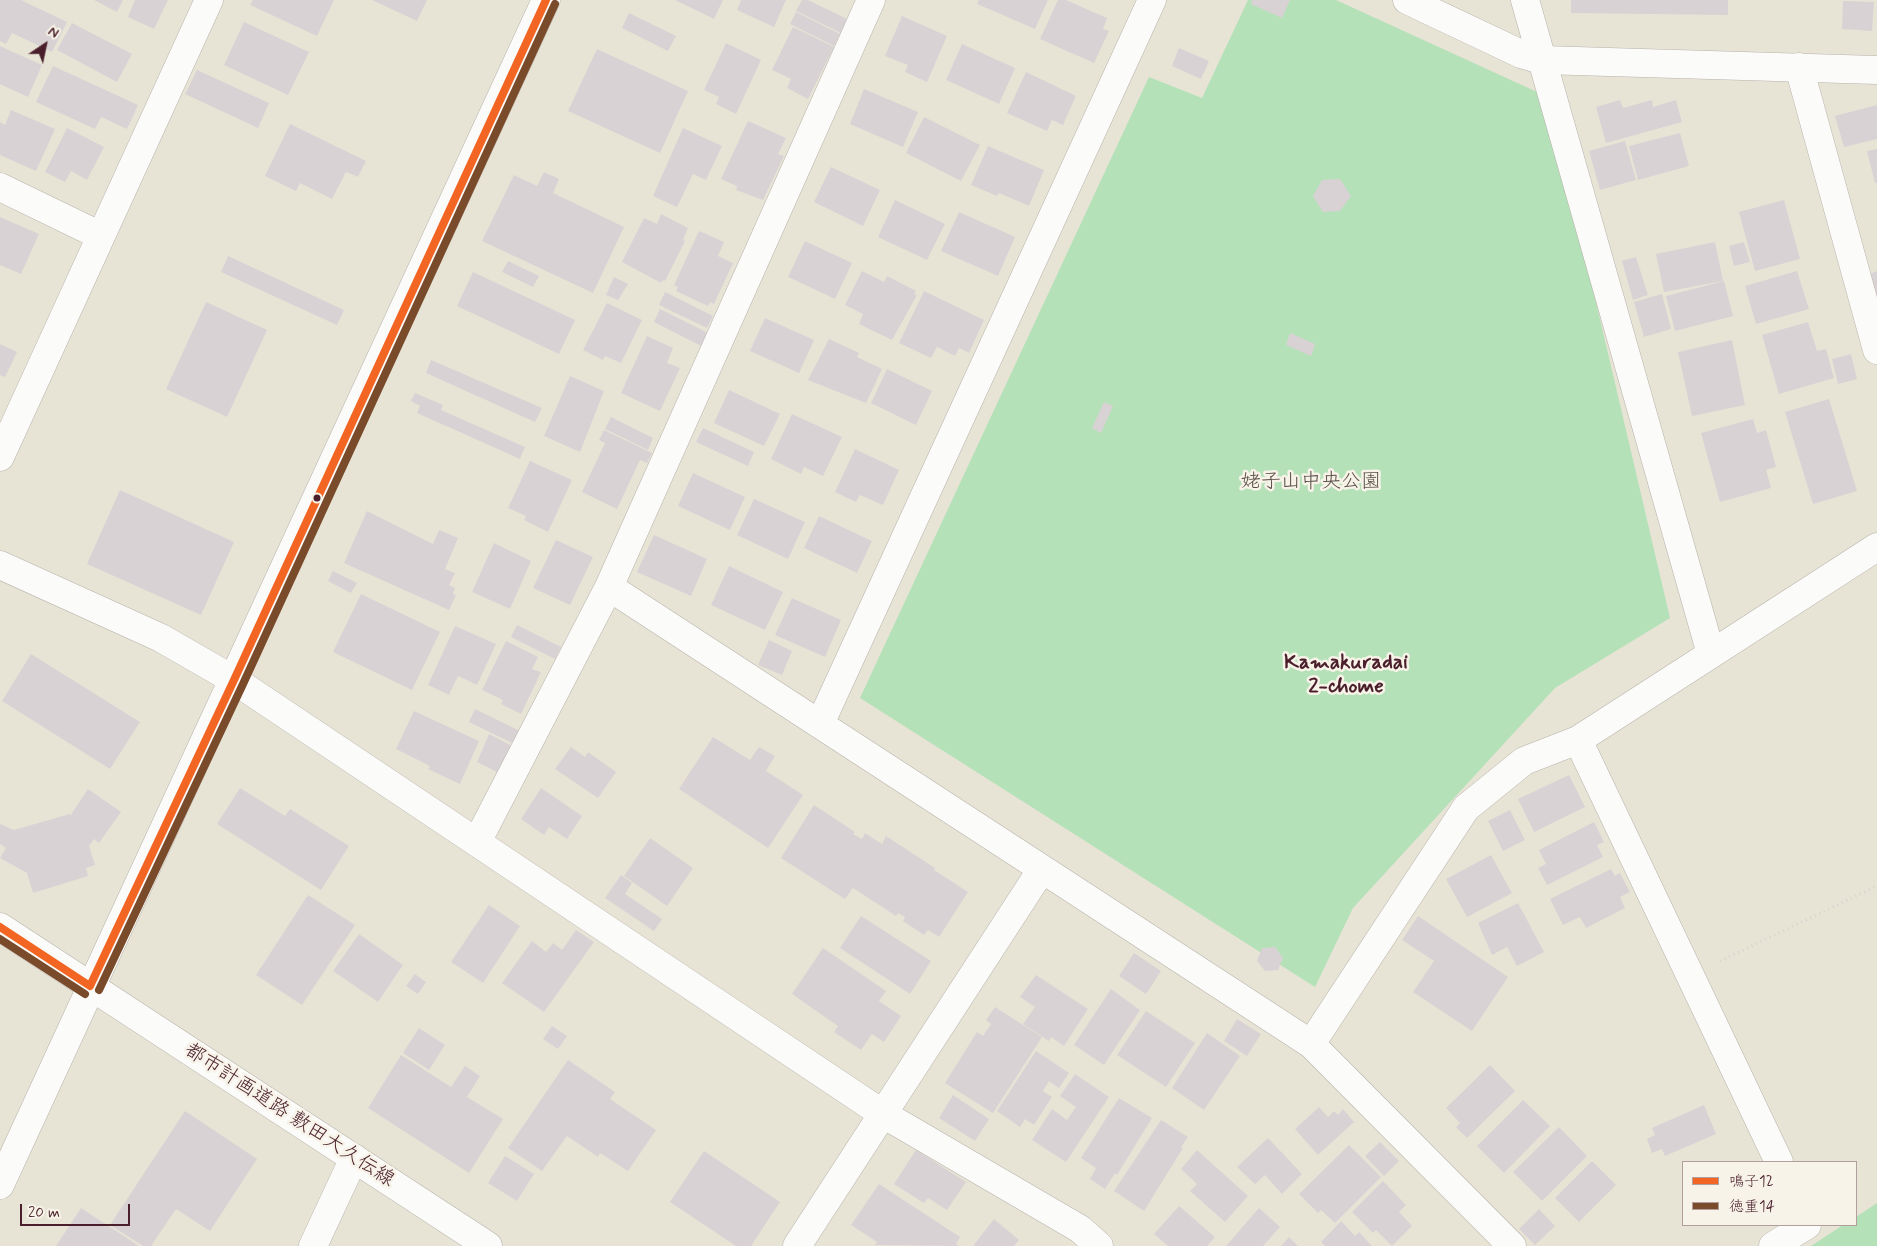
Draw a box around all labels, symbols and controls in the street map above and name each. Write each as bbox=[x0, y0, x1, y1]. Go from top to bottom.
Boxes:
north arrow bbox=[20, 20, 70, 70]
text: N bbox=[44, 22, 62, 43]
park label: 姥子山中央公園 bbox=[1241, 471, 1381, 495]
unlabelled marker bbox=[312, 493, 322, 503]
district label: Kamakuradai 2-chome bbox=[1284, 651, 1408, 701]
street label: 都市計画道路 敷田大久伝線 bbox=[180, 1039, 398, 1193]
legend bbox=[1682, 1161, 1857, 1226]
text: 鳴子12 bbox=[1729, 1172, 1774, 1192]
scale bar bbox=[22, 1194, 132, 1226]
text: 徳重14 bbox=[1729, 1197, 1775, 1217]
text: 20 m bbox=[28, 1203, 60, 1223]

